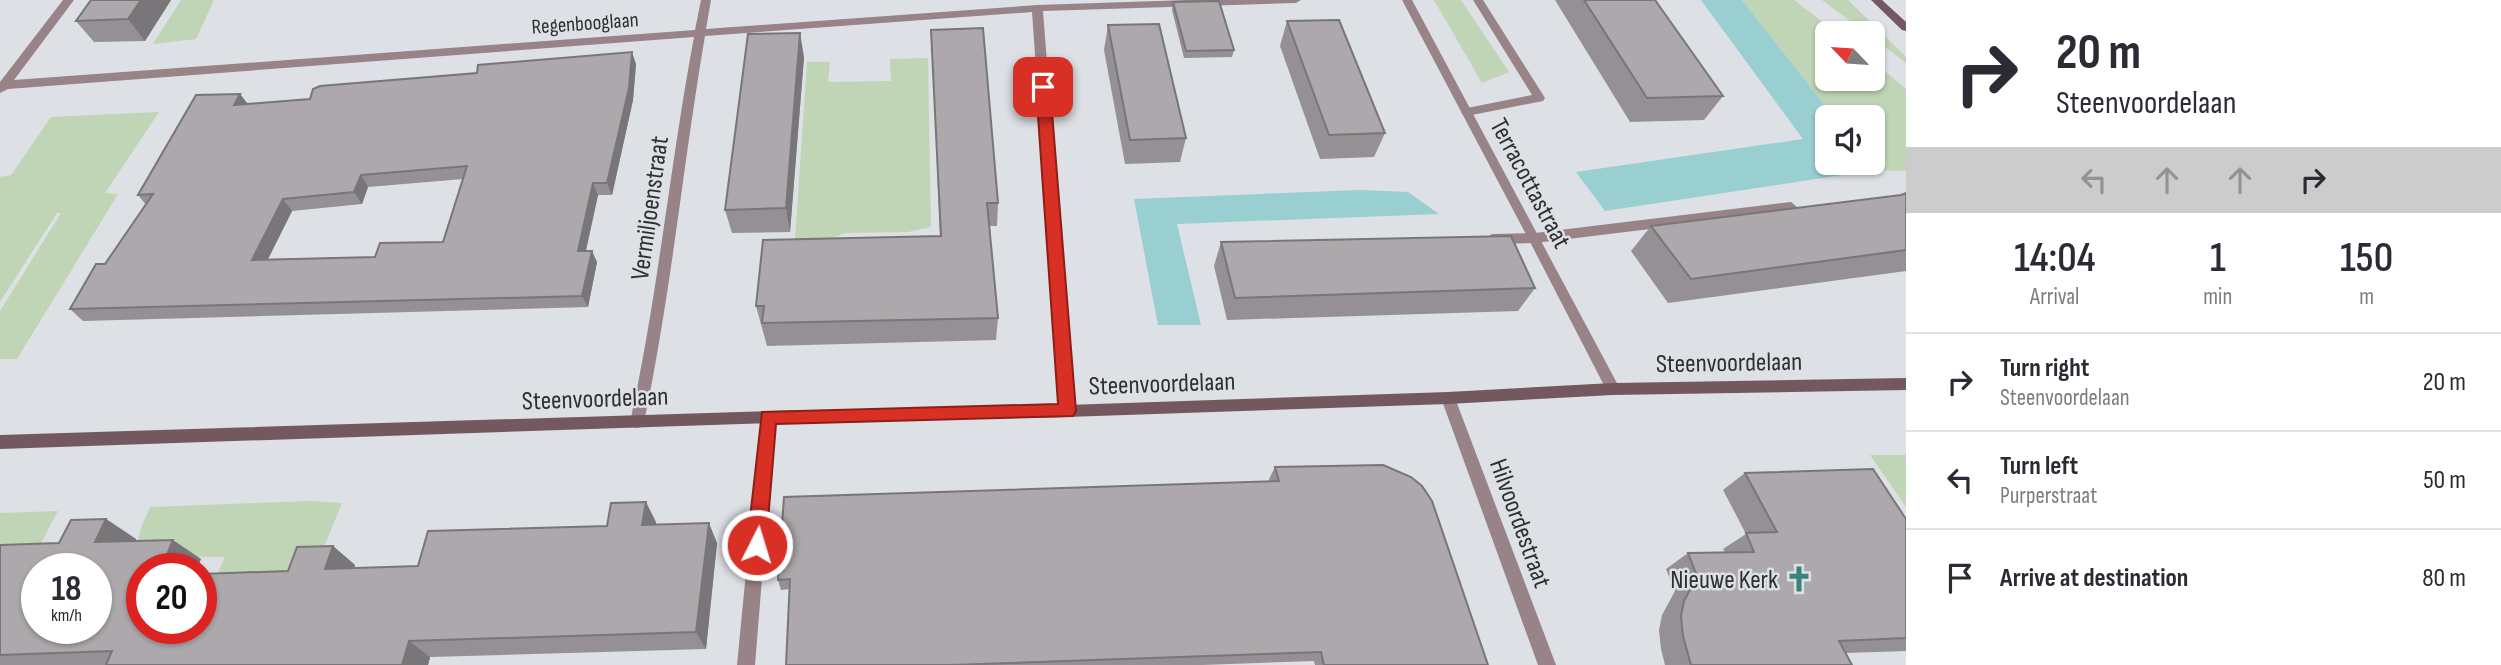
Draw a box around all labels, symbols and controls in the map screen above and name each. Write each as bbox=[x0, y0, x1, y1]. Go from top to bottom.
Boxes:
street label: Regenbooglaan bbox=[531, 7, 639, 40]
north arrow bbox=[1815, 21, 1885, 91]
map controls bbox=[1815, 21, 1885, 175]
text: 20 m bbox=[2056, 24, 2141, 83]
icon: right bbox=[1941, 28, 2032, 119]
pin bbox=[1013, 57, 1073, 117]
icon: arrive bbox=[1024, 68, 1062, 106]
text: Steenvoordelaan bbox=[2056, 84, 2236, 123]
button: sound bbox=[1815, 105, 1885, 175]
street label: Terracottastraat bbox=[1482, 113, 1577, 254]
street label: Vermiljoenstraat bbox=[625, 134, 676, 282]
icon: left bbox=[2075, 161, 2113, 199]
icon: ahead bbox=[2148, 161, 2186, 199]
icon: ahead bbox=[2221, 161, 2259, 199]
icon: right bbox=[2294, 161, 2332, 199]
text: 14:04 bbox=[2014, 233, 2095, 284]
text: 1 bbox=[2210, 233, 2226, 284]
text: 150 bbox=[2340, 233, 2393, 284]
text: Arrival bbox=[2030, 283, 2079, 311]
text: min bbox=[2203, 283, 2232, 311]
text: m bbox=[2359, 283, 2374, 311]
street label: Steenvoordelaan bbox=[1655, 347, 1803, 380]
text: Turn right bbox=[2000, 353, 2089, 384]
icon: right bbox=[1941, 363, 1979, 401]
street label: Steenvoordelaan bbox=[1088, 366, 1236, 403]
text: 20 m bbox=[2423, 367, 2466, 398]
street label: Steenvoordelaan bbox=[521, 381, 669, 418]
text: Steenvoordelaan bbox=[2000, 384, 2130, 412]
text: Turn left bbox=[2000, 451, 2078, 482]
street label: Hilvoordestraat bbox=[1482, 455, 1557, 592]
icon: left bbox=[1941, 461, 1979, 499]
text: 50 m bbox=[2423, 465, 2466, 496]
text: Purperstraat bbox=[2000, 482, 2097, 510]
position arrow bbox=[720, 508, 794, 582]
speed limit sign: 20 bbox=[126, 553, 217, 644]
icon: arrive bbox=[1941, 559, 1979, 597]
text: Arrive at destination bbox=[2000, 563, 2188, 594]
text: 80 m bbox=[2422, 563, 2466, 594]
church icon: Nieuwe Kerk bbox=[1784, 564, 1814, 594]
place label: Nieuwe Kerk bbox=[1670, 565, 1778, 596]
text: 18 bbox=[51, 568, 82, 611]
text: km/h bbox=[51, 605, 82, 626]

